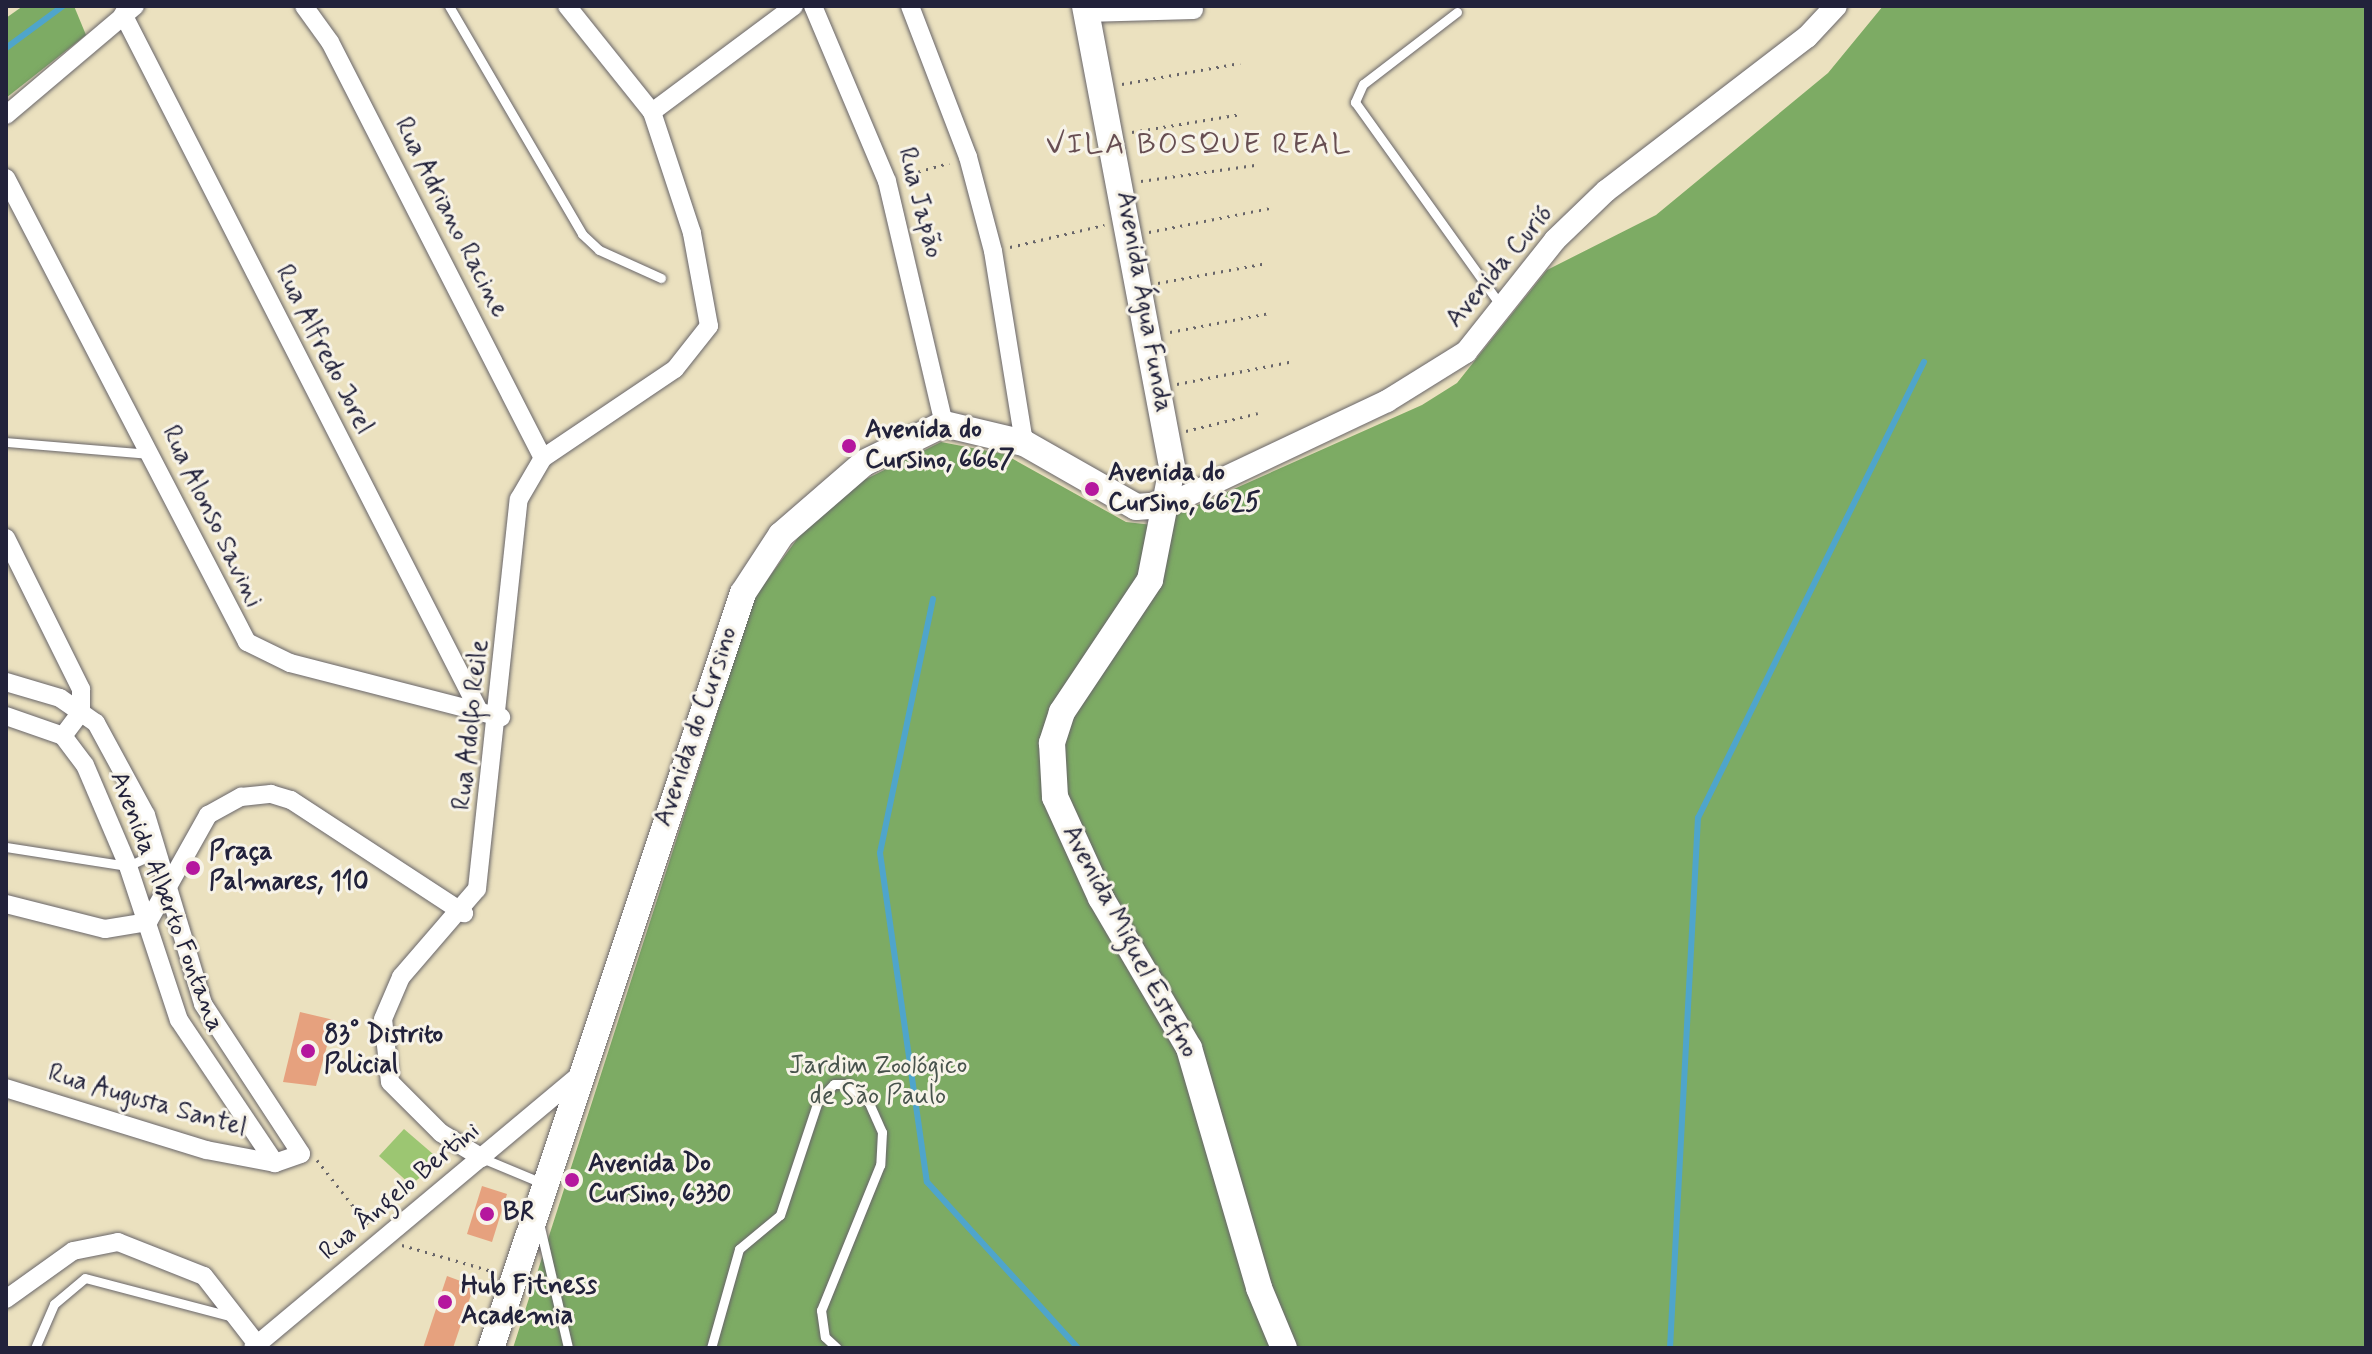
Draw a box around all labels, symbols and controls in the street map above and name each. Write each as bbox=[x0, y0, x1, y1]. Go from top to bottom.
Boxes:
street label: Rua Adriano Racine bbox=[385, 111, 515, 325]
district label: VILA BOSQUE REAL bbox=[1049, 127, 1349, 163]
street label: Rua Japão bbox=[890, 145, 948, 261]
street label: Avenida Água Funda bbox=[1108, 191, 1178, 413]
street label: Avenida Curió bbox=[1439, 198, 1561, 336]
street label: Rua Alfredo Jorel bbox=[267, 260, 379, 440]
place label: Avenida do Cursino, 6667 bbox=[865, 415, 1015, 476]
street label: Rua Alonso Savini bbox=[154, 422, 268, 612]
marker: Avenida do Cursino, 6667 bbox=[840, 437, 858, 455]
place label: Avenida do Cursino, 6625 bbox=[1108, 458, 1261, 520]
marker: Avenida do Cursino, 6625 bbox=[1083, 480, 1101, 498]
street label: Avenida do Cursino bbox=[649, 625, 745, 829]
street label: Rua Adolfo Reile bbox=[448, 638, 496, 812]
street label: Avenida Alberto Fontana bbox=[102, 769, 230, 1035]
street label: Avenida Miguel Estefno bbox=[1056, 824, 1202, 1060]
place label: Praça Palmares, 110 bbox=[209, 837, 369, 898]
marker: Praça Palmares, 110 bbox=[184, 859, 202, 877]
place label: 83° Distrito Policial bbox=[324, 1020, 443, 1082]
marker: 83° Distrito Policial bbox=[299, 1042, 317, 1060]
park label: Jardim Zoológico de São Paulo bbox=[786, 1051, 970, 1112]
street label: Rua Augusta Santel bbox=[42, 1058, 252, 1146]
street label: Rua Ângelo Bertini bbox=[313, 1116, 487, 1268]
place label: Avenida Do Cursino, 6330 bbox=[588, 1149, 731, 1210]
marker: Avenida Do Cursino, 6330 bbox=[563, 1171, 581, 1189]
place label: BR bbox=[503, 1198, 534, 1230]
marker: BR bbox=[478, 1205, 496, 1223]
place label: Hub Fitness Academia bbox=[461, 1271, 597, 1332]
marker: Hub Fitness Academia bbox=[436, 1293, 454, 1311]

